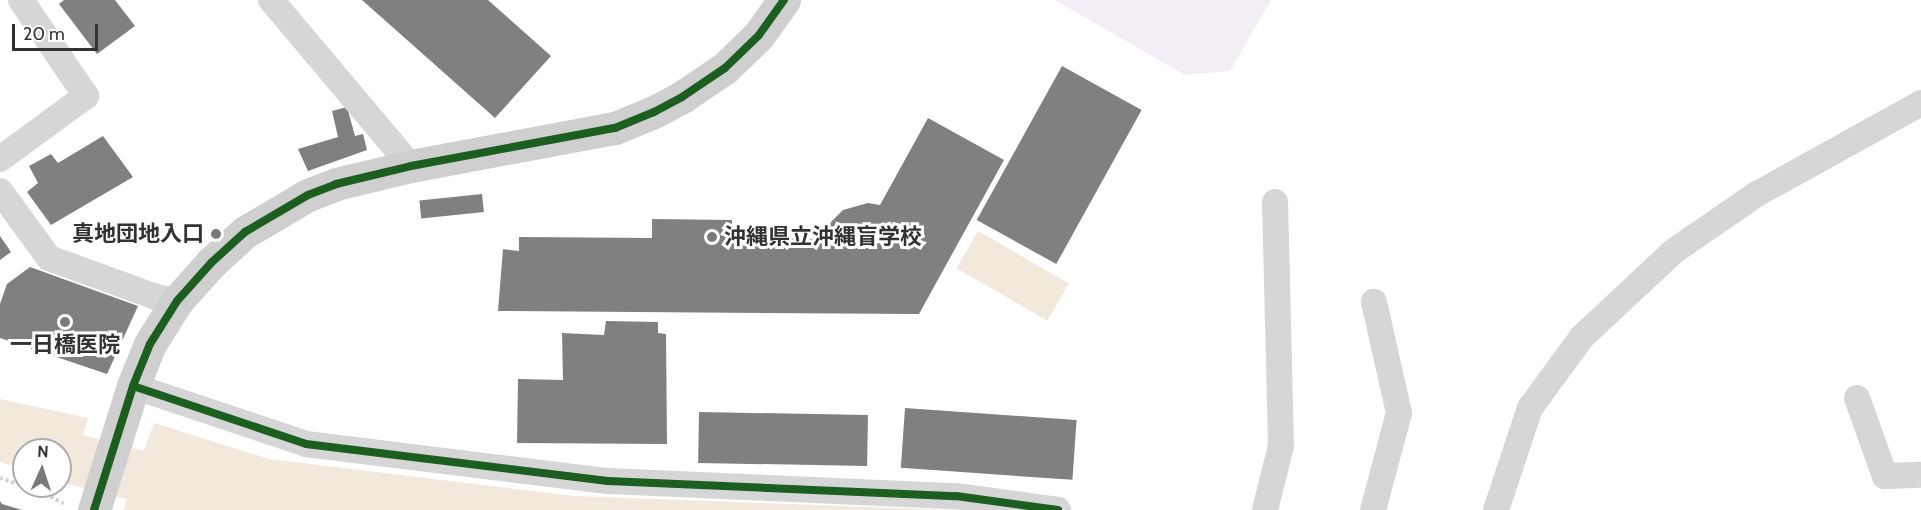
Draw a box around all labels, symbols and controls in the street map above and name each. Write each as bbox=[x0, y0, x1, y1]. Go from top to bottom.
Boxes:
scale bar bbox=[15, 12, 100, 50]
text: 20 m bbox=[23, 23, 65, 45]
place label: 真地団地入口 bbox=[72, 221, 204, 247]
place label: 沖縄県立沖縄盲学校 bbox=[724, 224, 922, 250]
marker: 真地団地入口 bbox=[209, 227, 223, 241]
marker: 沖縄県立沖縄盲学校 bbox=[705, 230, 719, 244]
marker: 一日橋医院 bbox=[58, 315, 72, 329]
place label: 一日橋医院 bbox=[10, 332, 120, 358]
north arrow bbox=[12, 438, 72, 498]
text: N bbox=[37, 442, 49, 461]

